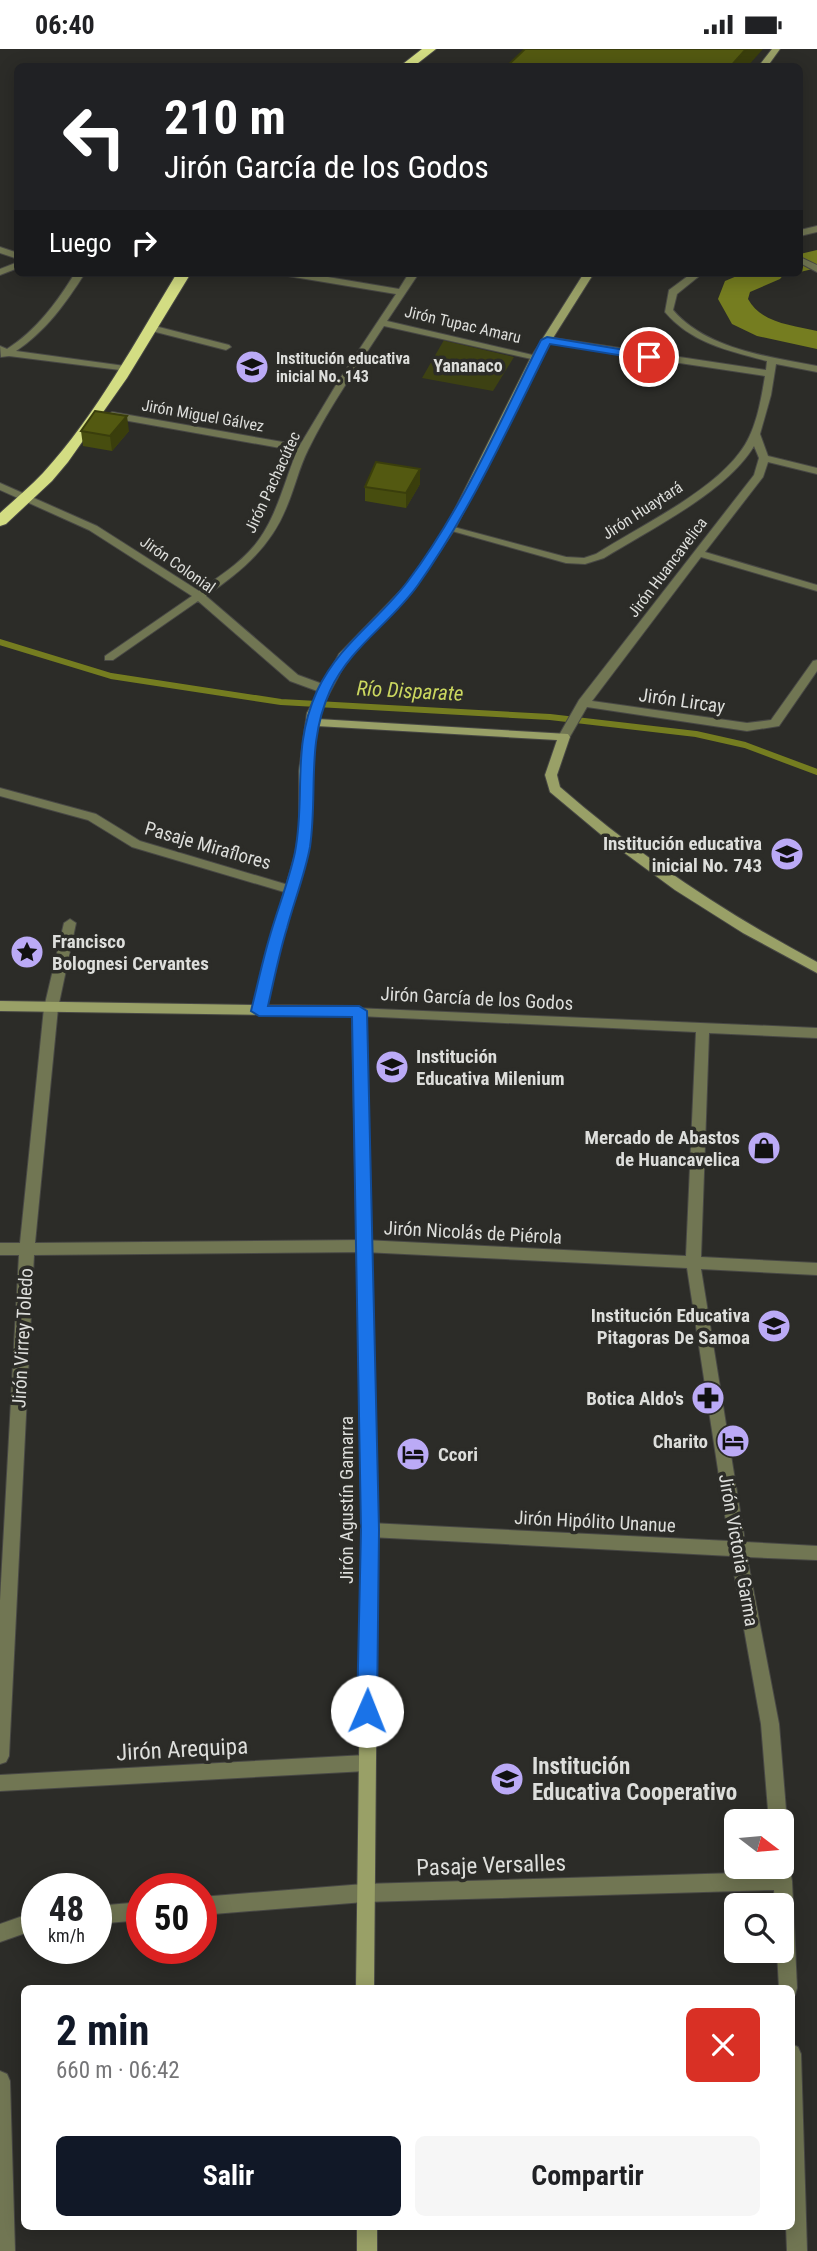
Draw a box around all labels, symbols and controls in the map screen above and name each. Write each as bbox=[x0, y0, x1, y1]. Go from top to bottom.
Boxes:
text: 06:40 bbox=[35, 10, 95, 40]
text: 210 m bbox=[164, 89, 286, 146]
icon: left bbox=[49, 91, 140, 182]
text: Jirón García de los Godos bbox=[164, 148, 489, 186]
icon: right bbox=[125, 224, 163, 262]
text: Luego bbox=[49, 228, 111, 258]
street label: Jirón Tupac Amaru bbox=[403, 302, 523, 347]
pin bbox=[619, 327, 679, 387]
icon: arrive bbox=[630, 338, 668, 376]
school or university icon: Institución educativa inicial No. 143 bbox=[233, 348, 271, 386]
place label: Institución educativa inicial No. 143 bbox=[276, 349, 410, 386]
district label: Yananaco bbox=[433, 355, 503, 376]
street label: Jirón Miguel Gálvez bbox=[140, 395, 266, 436]
street label: Jirón Pachacútec bbox=[241, 429, 304, 536]
street label: Jirón Huaytará bbox=[598, 477, 686, 543]
street label: Jirón Huancavelica bbox=[624, 514, 711, 621]
street label: Jirón Colonial bbox=[137, 532, 219, 597]
water label: Río Disparate bbox=[356, 676, 464, 706]
street label: Jirón Lircay bbox=[637, 683, 727, 718]
street label: Pasaje Miraflores bbox=[142, 816, 274, 875]
place label: Institución educativa inicial No. 743 bbox=[603, 832, 762, 877]
school or university icon: Institución educativa inicial No. 743 bbox=[768, 835, 806, 873]
place label: Francisco Bolognesi Cervantes bbox=[52, 930, 209, 975]
place icon: Francisco Bolognesi Cervantes bbox=[8, 933, 46, 971]
street label: Jirón García de los Godos bbox=[380, 982, 574, 1015]
place label: Institución Educativa Milenium bbox=[416, 1045, 565, 1090]
school or university icon: Institución Educativa Milenium bbox=[373, 1048, 411, 1086]
place label: Mercado de Abastos de Huancavelica bbox=[585, 1126, 740, 1171]
shop icon: Mercado de Abastos de Huancavelica bbox=[745, 1129, 783, 1167]
street label: Jirón Nicolás de Piérola bbox=[383, 1216, 563, 1249]
street label: Jirón Virrey Toledo bbox=[7, 1267, 38, 1409]
place label: Institución Educativa Pitagoras De Samoa bbox=[591, 1304, 750, 1349]
school or university icon: Institución Educativa Pitagoras De Samoa bbox=[755, 1307, 793, 1345]
pharmacy icon: Botica Aldo's bbox=[689, 1379, 727, 1417]
place label: Botica Aldo's bbox=[586, 1387, 684, 1410]
street label: Jirón Agustín Gamarra bbox=[335, 1416, 358, 1584]
hotel icon: Charito bbox=[714, 1422, 752, 1460]
place label: Charito bbox=[653, 1430, 708, 1453]
hotel icon: Ccori bbox=[394, 1435, 432, 1473]
place label: Ccori bbox=[438, 1443, 478, 1466]
street label: Jirón Victoria Garma bbox=[714, 1472, 763, 1628]
street label: Jirón Hipólito Unanue bbox=[514, 1506, 676, 1537]
position arrow bbox=[330, 1674, 404, 1748]
street label: Jirón Arequipa bbox=[115, 1733, 249, 1766]
place label: Institución Educativa Cooperativo bbox=[532, 1753, 737, 1806]
school or university icon: Institución Educativa Cooperativo bbox=[488, 1760, 526, 1798]
north arrow bbox=[724, 1809, 794, 1879]
map controls bbox=[724, 1809, 794, 1963]
street label: Pasaje Versalles bbox=[416, 1849, 566, 1882]
speed limit sign: 50 bbox=[126, 1873, 217, 1964]
text: 48 bbox=[49, 1889, 84, 1930]
button: search bbox=[724, 1893, 794, 1963]
text: km/h bbox=[48, 1925, 85, 1946]
text: 2 min bbox=[56, 2006, 149, 2055]
button: close bbox=[686, 2008, 760, 2082]
text: 660 m · 06:42 bbox=[56, 2057, 180, 2084]
button: Salir bbox=[56, 2136, 401, 2216]
button: Compartir bbox=[415, 2136, 760, 2216]

